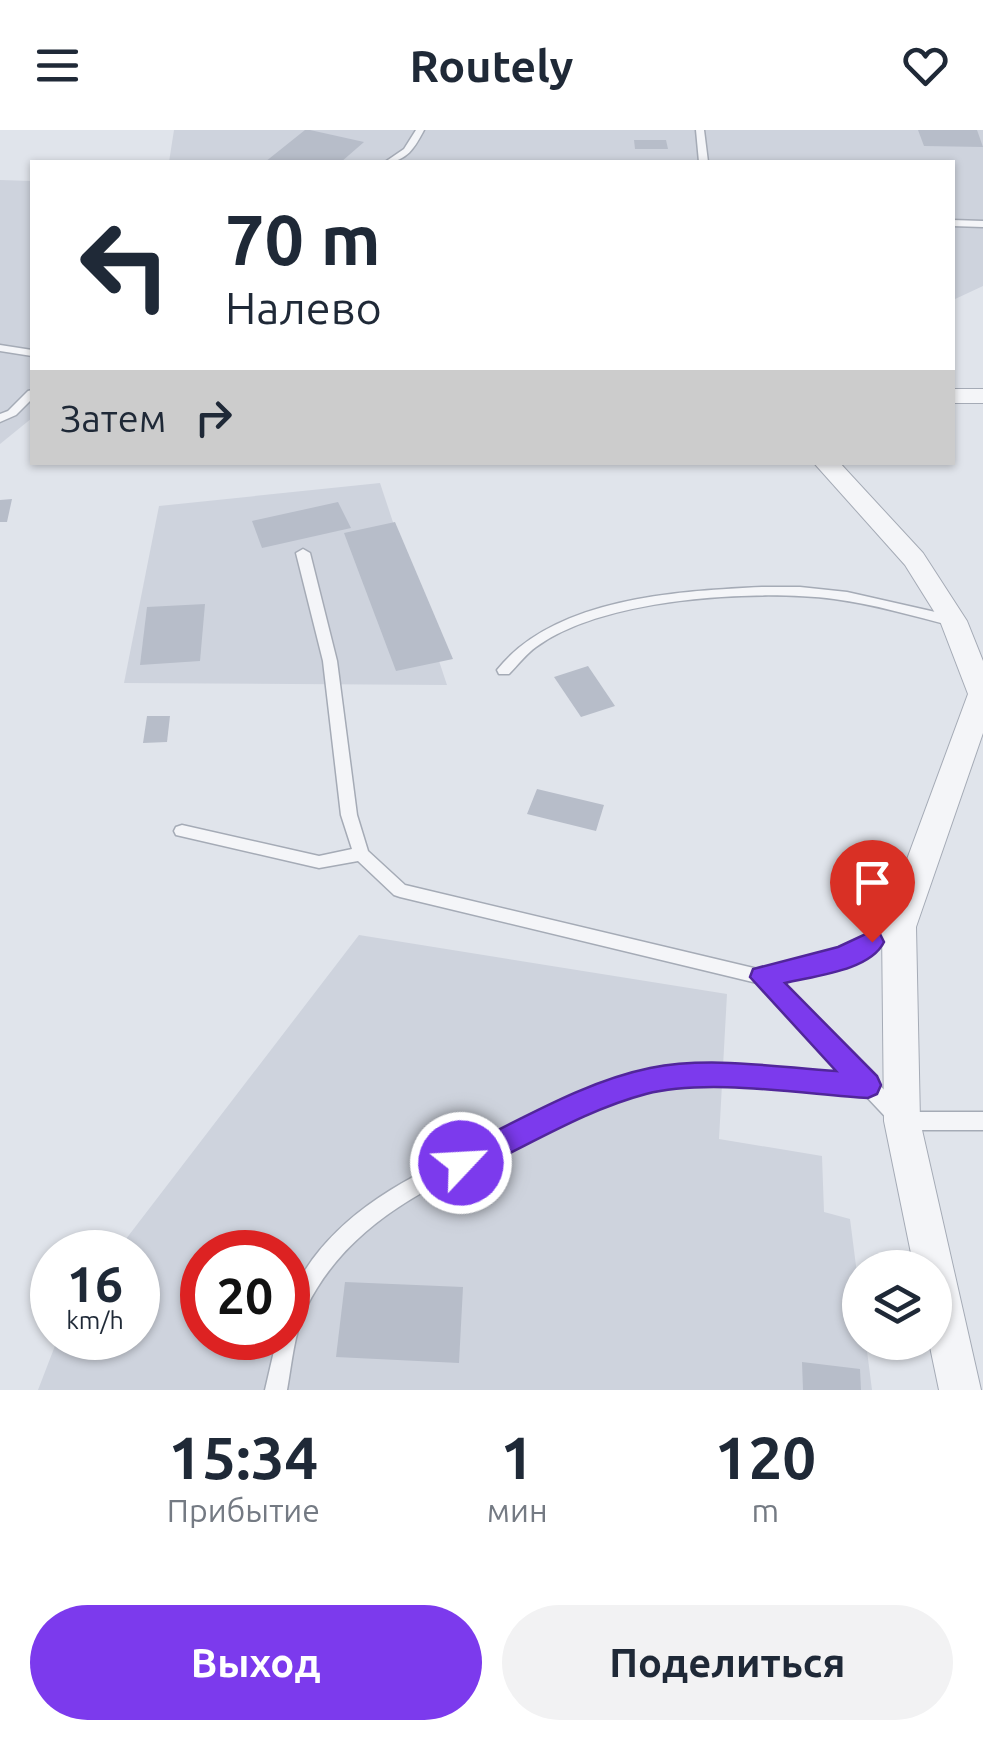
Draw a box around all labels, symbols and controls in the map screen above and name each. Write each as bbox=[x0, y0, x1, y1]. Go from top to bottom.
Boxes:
icon: menu bbox=[30, 38, 85, 93]
icon: heart bbox=[898, 38, 953, 93]
text: Routely bbox=[410, 40, 573, 91]
icon: left bbox=[60, 200, 190, 330]
text: 70 m bbox=[225, 200, 381, 278]
text: Налево bbox=[225, 282, 382, 333]
icon: right bbox=[186, 390, 241, 445]
text: Затем bbox=[60, 397, 166, 439]
pin bbox=[830, 840, 915, 943]
icon: arrive bbox=[845, 855, 900, 910]
position arrow bbox=[409, 1111, 513, 1215]
speed limit sign: 20 bbox=[180, 1230, 310, 1360]
map controls bbox=[842, 1250, 952, 1360]
button: layers bbox=[842, 1250, 952, 1360]
text: 16 bbox=[67, 1255, 123, 1311]
text: km/h bbox=[66, 1306, 124, 1334]
text: 15:34 bbox=[168, 1423, 318, 1490]
text: 1 bbox=[500, 1423, 534, 1490]
text: 120 bbox=[715, 1423, 816, 1490]
text: Прибытие bbox=[167, 1492, 320, 1528]
text: мин bbox=[487, 1492, 548, 1528]
text: m bbox=[752, 1492, 779, 1528]
button: Выход bbox=[30, 1605, 482, 1720]
button: Поделиться bbox=[502, 1605, 953, 1720]

